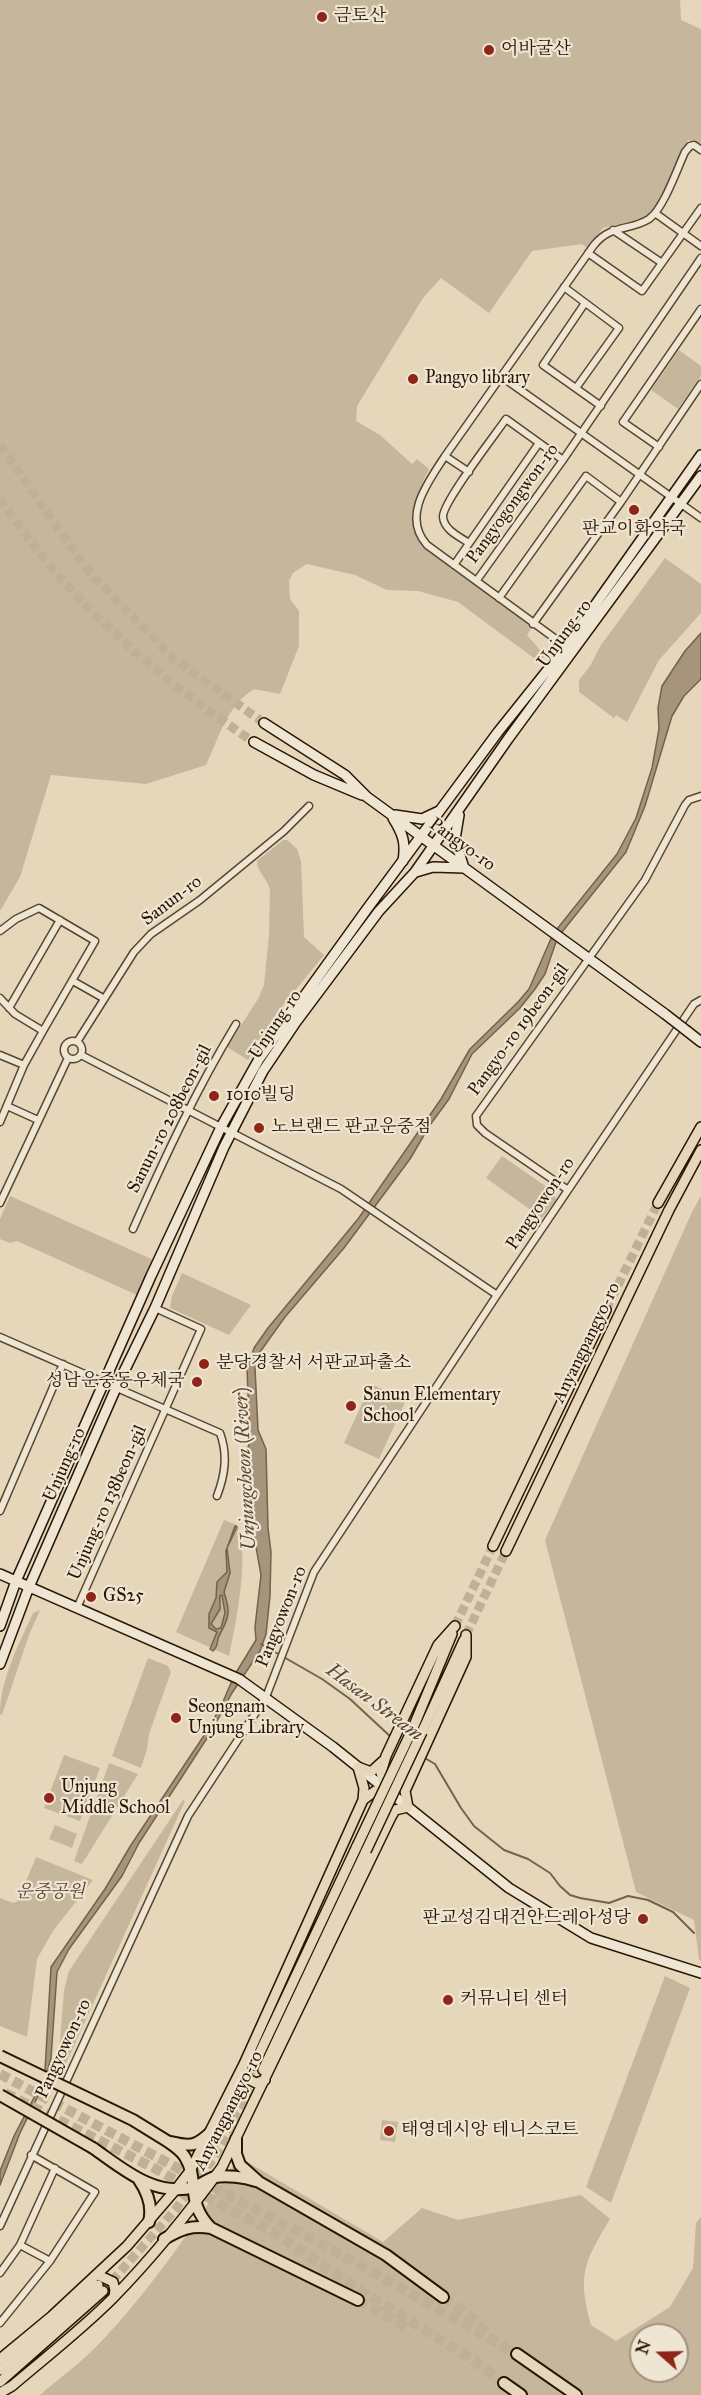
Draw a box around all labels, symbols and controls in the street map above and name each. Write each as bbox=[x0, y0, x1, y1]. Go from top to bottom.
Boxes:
place label: 금토산 bbox=[334, 6, 386, 28]
marker: 금토산 bbox=[315, 10, 329, 24]
place label: 어바굴산 bbox=[501, 39, 571, 61]
marker: 어바굴산 bbox=[482, 43, 496, 57]
place label: Pangyo library bbox=[425, 368, 530, 390]
marker: Pangyo library bbox=[406, 372, 420, 386]
street label: Pangyogongwon-ro bbox=[462, 440, 564, 568]
marker: 판교이화약국 bbox=[627, 503, 641, 517]
place label: 판교이화약국 bbox=[582, 519, 686, 541]
street label: Unjung-ro bbox=[533, 596, 597, 672]
street label: Pangyo-ro bbox=[425, 814, 499, 876]
street label: Sanun-ro bbox=[137, 871, 207, 931]
street label: Pangyo-ro 19beon-gil bbox=[464, 960, 574, 1100]
street label: Unjung-ro bbox=[245, 986, 307, 1064]
street label: Sanun-ro 208beon-gil bbox=[123, 1041, 217, 1197]
place label: 1010빌딩 bbox=[226, 1085, 296, 1107]
marker: 1010빌딩 bbox=[207, 1089, 221, 1103]
place label: 노브랜드 판교운중점 bbox=[271, 1117, 431, 1139]
marker: 노브랜드 판교운중점 bbox=[252, 1121, 266, 1135]
street label: Pangyowon-ro bbox=[502, 1154, 580, 1254]
street label: Anyangpangyo-ro bbox=[549, 1279, 625, 1407]
place label: 분당경찰서 서판교파출소 bbox=[216, 1353, 411, 1375]
marker: 분당경찰서 서판교파출소 bbox=[197, 1357, 211, 1371]
place label: 성남운중동우체국 bbox=[46, 1371, 185, 1393]
marker: 성남운중동우체국 bbox=[190, 1375, 204, 1389]
place label: Sanun Elementary School bbox=[363, 1385, 500, 1428]
water label: Unjungcheon (River) bbox=[230, 1387, 262, 1551]
marker: Sanun Elementary School bbox=[344, 1399, 358, 1413]
street label: Unjung-ro 138beon-gil bbox=[64, 1422, 152, 1584]
street label: Unjung-ro bbox=[39, 1425, 91, 1505]
street label: Pangyowon-ro bbox=[252, 1563, 312, 1671]
place label: GS25 bbox=[103, 1586, 144, 1608]
marker: GS25 bbox=[84, 1590, 98, 1604]
water label: Hasan Stream bbox=[321, 1659, 427, 1747]
place label: Seongnam Unjung Library bbox=[188, 1697, 304, 1740]
marker: Seongnam Unjung Library bbox=[169, 1711, 183, 1725]
place label: Unjung Middle School bbox=[61, 1777, 170, 1820]
marker: Unjung Middle School bbox=[42, 1791, 56, 1805]
park label: 운중공원 bbox=[15, 1882, 85, 1904]
place label: 판교성김대건안드레아성당 bbox=[422, 1908, 631, 1930]
marker: 판교성김대건안드레아성당 bbox=[636, 1912, 650, 1926]
place label: 커뮤니티 센터 bbox=[460, 1989, 568, 2011]
marker: 커뮤니티 센터 bbox=[441, 1993, 455, 2007]
street label: Pangyowon-ro bbox=[32, 1996, 96, 2102]
street label: Anyangpangyo-ro bbox=[190, 2048, 268, 2174]
place label: 태영데시앙 테니스코트 bbox=[401, 2120, 579, 2142]
marker: 태영데시앙 테니스코트 bbox=[382, 2124, 396, 2138]
north arrow bbox=[629, 2323, 689, 2383]
text: N bbox=[632, 2338, 655, 2357]

